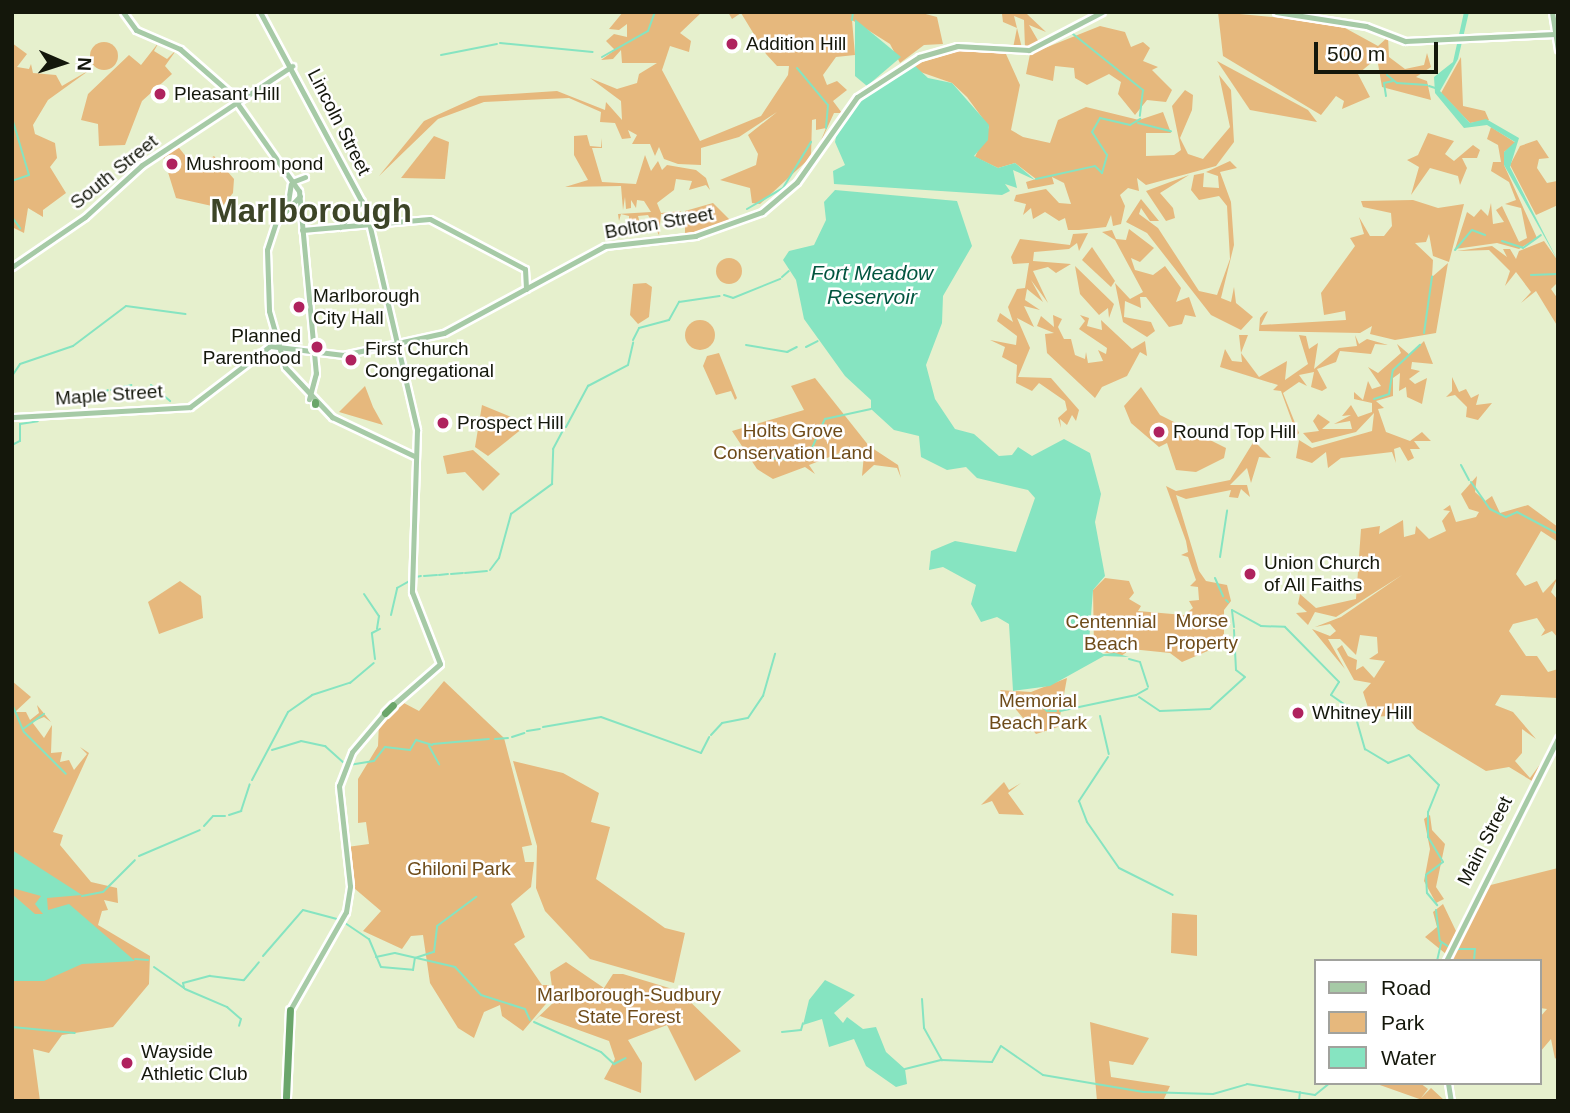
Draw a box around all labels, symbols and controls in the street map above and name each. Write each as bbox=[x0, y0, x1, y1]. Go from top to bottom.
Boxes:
north arrow bbox=[28, 28, 98, 98]
scale bar bbox=[1318, 28, 1442, 72]
place label: Addition Hill bbox=[746, 33, 846, 55]
marker: Addition Hill bbox=[724, 36, 740, 52]
text: 500 m bbox=[1327, 42, 1385, 65]
text: N bbox=[74, 57, 95, 72]
street label: Lincoln Street bbox=[302, 65, 376, 179]
place label: Pleasant Hill bbox=[174, 83, 280, 105]
marker: Pleasant Hill bbox=[152, 86, 168, 102]
street label: South Street bbox=[66, 130, 162, 214]
place label: Mushroom pond bbox=[186, 153, 323, 175]
marker: Mushroom pond bbox=[164, 156, 180, 172]
district label: Marlborough bbox=[210, 191, 412, 231]
street label: Bolton Street bbox=[603, 202, 715, 244]
water label: Fort Meadow Reservoir bbox=[811, 260, 933, 310]
place label: Marlborough City Hall bbox=[313, 285, 420, 329]
marker: Marlborough City Hall bbox=[291, 299, 307, 315]
place label: Planned Parenthood bbox=[203, 325, 301, 369]
marker: Planned Parenthood bbox=[307, 337, 327, 357]
place label: First Church Congregational bbox=[365, 338, 494, 382]
marker: First Church Congregational bbox=[343, 352, 359, 368]
street label: Maple Street bbox=[54, 380, 164, 410]
place label: Prospect Hill bbox=[457, 412, 564, 434]
marker: Prospect Hill bbox=[435, 415, 451, 431]
park label: Holts Grove Conservation Land bbox=[713, 420, 873, 464]
place label: Round Top Hill bbox=[1173, 421, 1297, 443]
marker: Round Top Hill bbox=[1151, 424, 1167, 440]
place label: Union Church of All Faiths bbox=[1264, 552, 1380, 596]
marker: Union Church of All Faiths bbox=[1242, 566, 1258, 582]
park label: Morse Property bbox=[1166, 610, 1238, 654]
park label: Centennial Beach bbox=[1066, 611, 1156, 655]
park label: Memorial Beach Park bbox=[989, 690, 1087, 734]
place label: Whitney Hill bbox=[1312, 702, 1412, 724]
marker: Whitney Hill bbox=[1290, 705, 1306, 721]
street label: Main Street bbox=[1453, 793, 1517, 889]
park label: Ghiloni Park bbox=[407, 858, 511, 880]
legend bbox=[1314, 959, 1542, 1085]
text: Road bbox=[1381, 976, 1431, 999]
park label: Marlborough-Sudbury State Forest bbox=[537, 984, 721, 1028]
text: Park bbox=[1381, 1011, 1424, 1034]
place label: Wayside Athletic Club bbox=[141, 1041, 248, 1085]
text: Water bbox=[1381, 1046, 1436, 1069]
marker: Wayside Athletic Club bbox=[119, 1055, 135, 1071]

